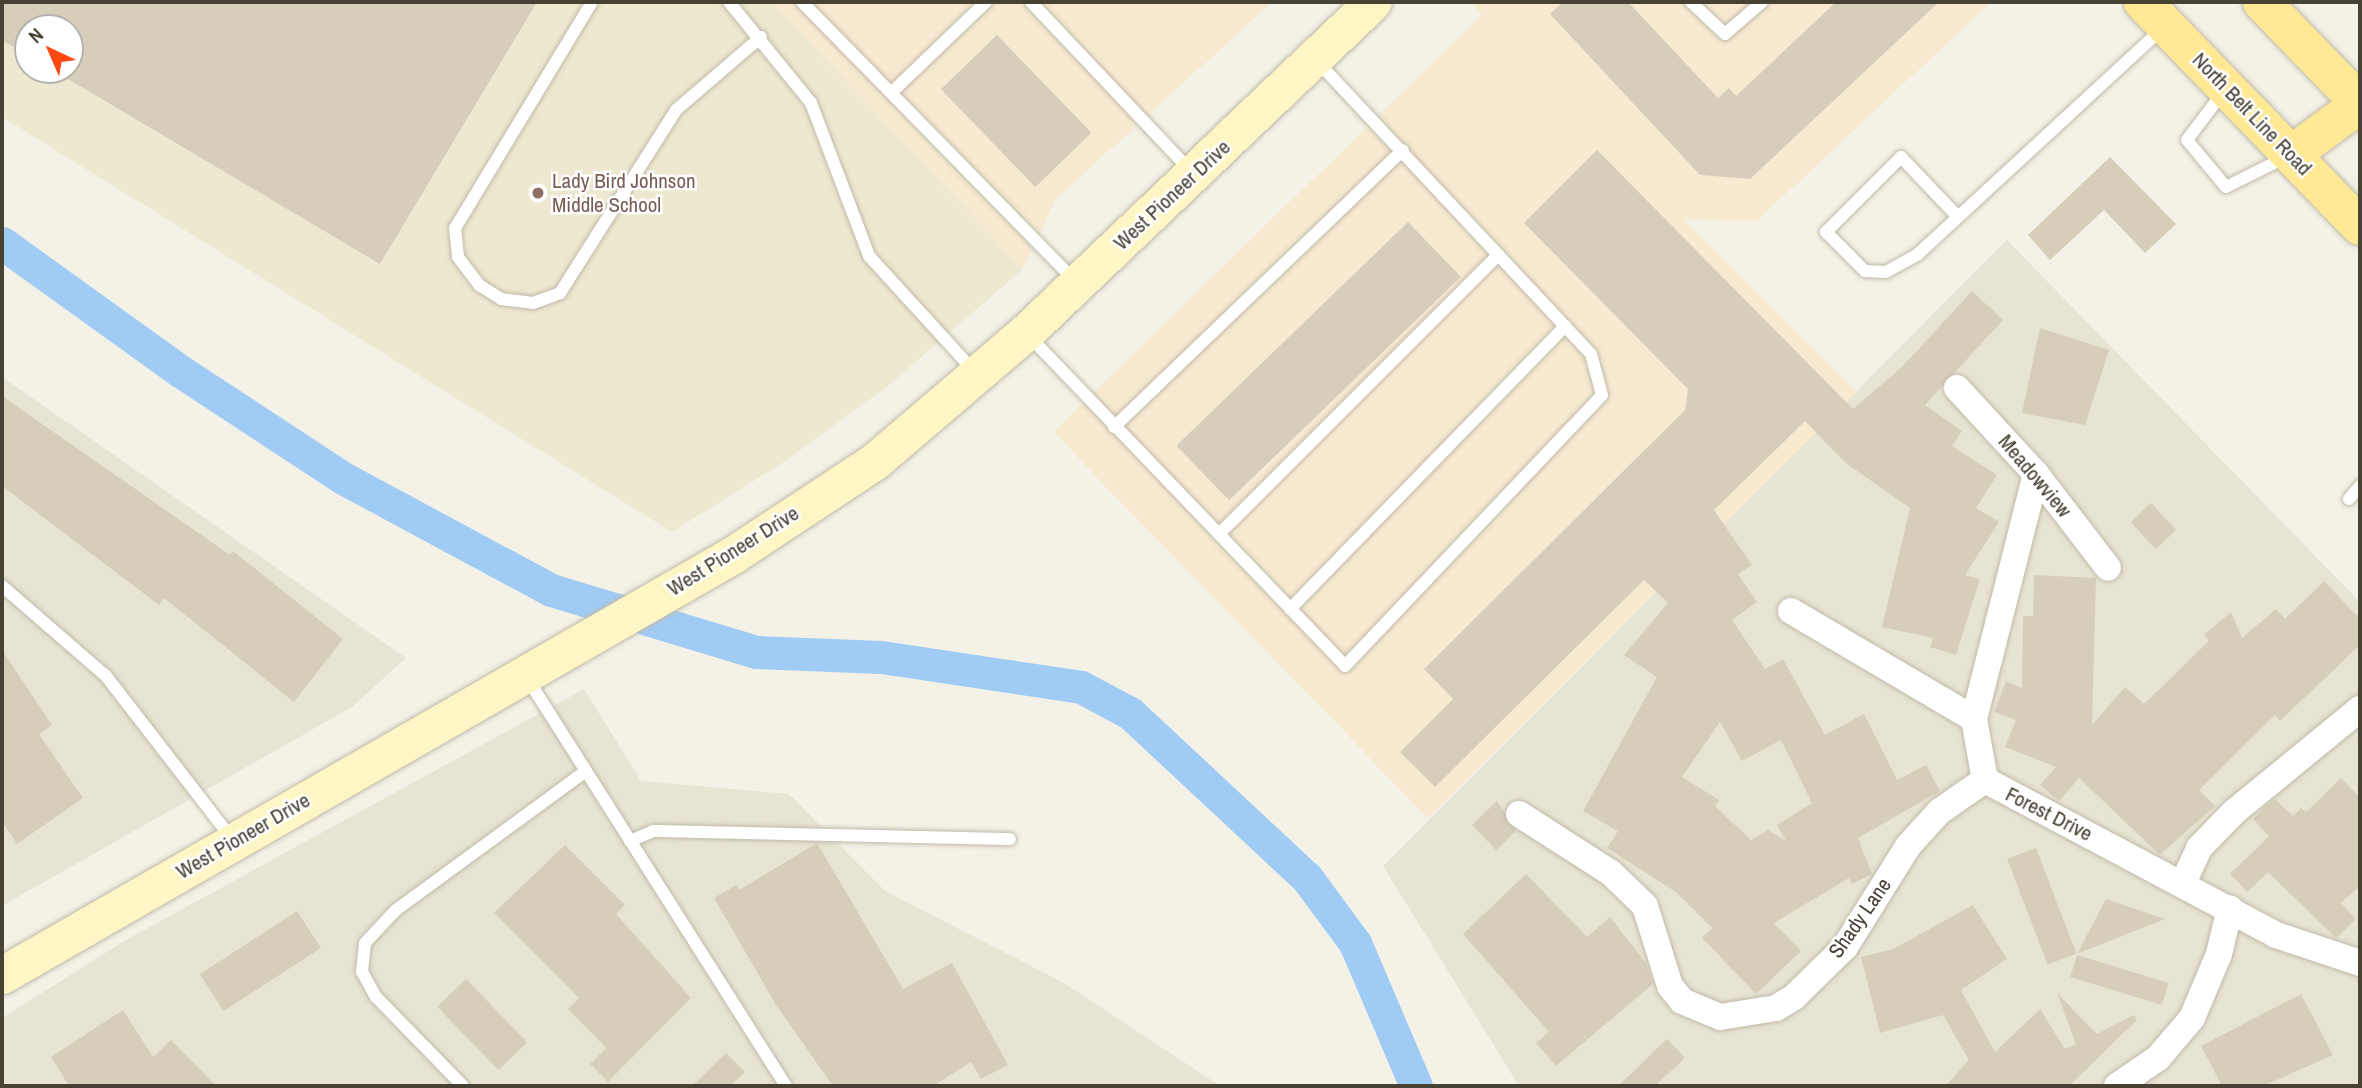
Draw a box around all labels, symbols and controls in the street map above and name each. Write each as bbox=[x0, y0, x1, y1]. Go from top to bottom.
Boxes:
north arrow bbox=[14, 14, 84, 84]
text: N bbox=[23, 22, 49, 49]
street label: North Belt Line Road bbox=[2187, 47, 2317, 181]
street label: West Pioneer Drive bbox=[1109, 135, 1235, 255]
place label: Lady Bird Johnson Middle School bbox=[552, 168, 696, 218]
marker: Lady Bird Johnson Middle School bbox=[530, 185, 546, 201]
street label: Meadowview bbox=[1993, 429, 2077, 523]
street label: West Pioneer Drive bbox=[663, 501, 803, 601]
street label: Forest Drive bbox=[2001, 781, 2097, 847]
street label: West Pioneer Drive bbox=[172, 788, 314, 884]
street label: Shady Lane bbox=[1823, 873, 1897, 963]

